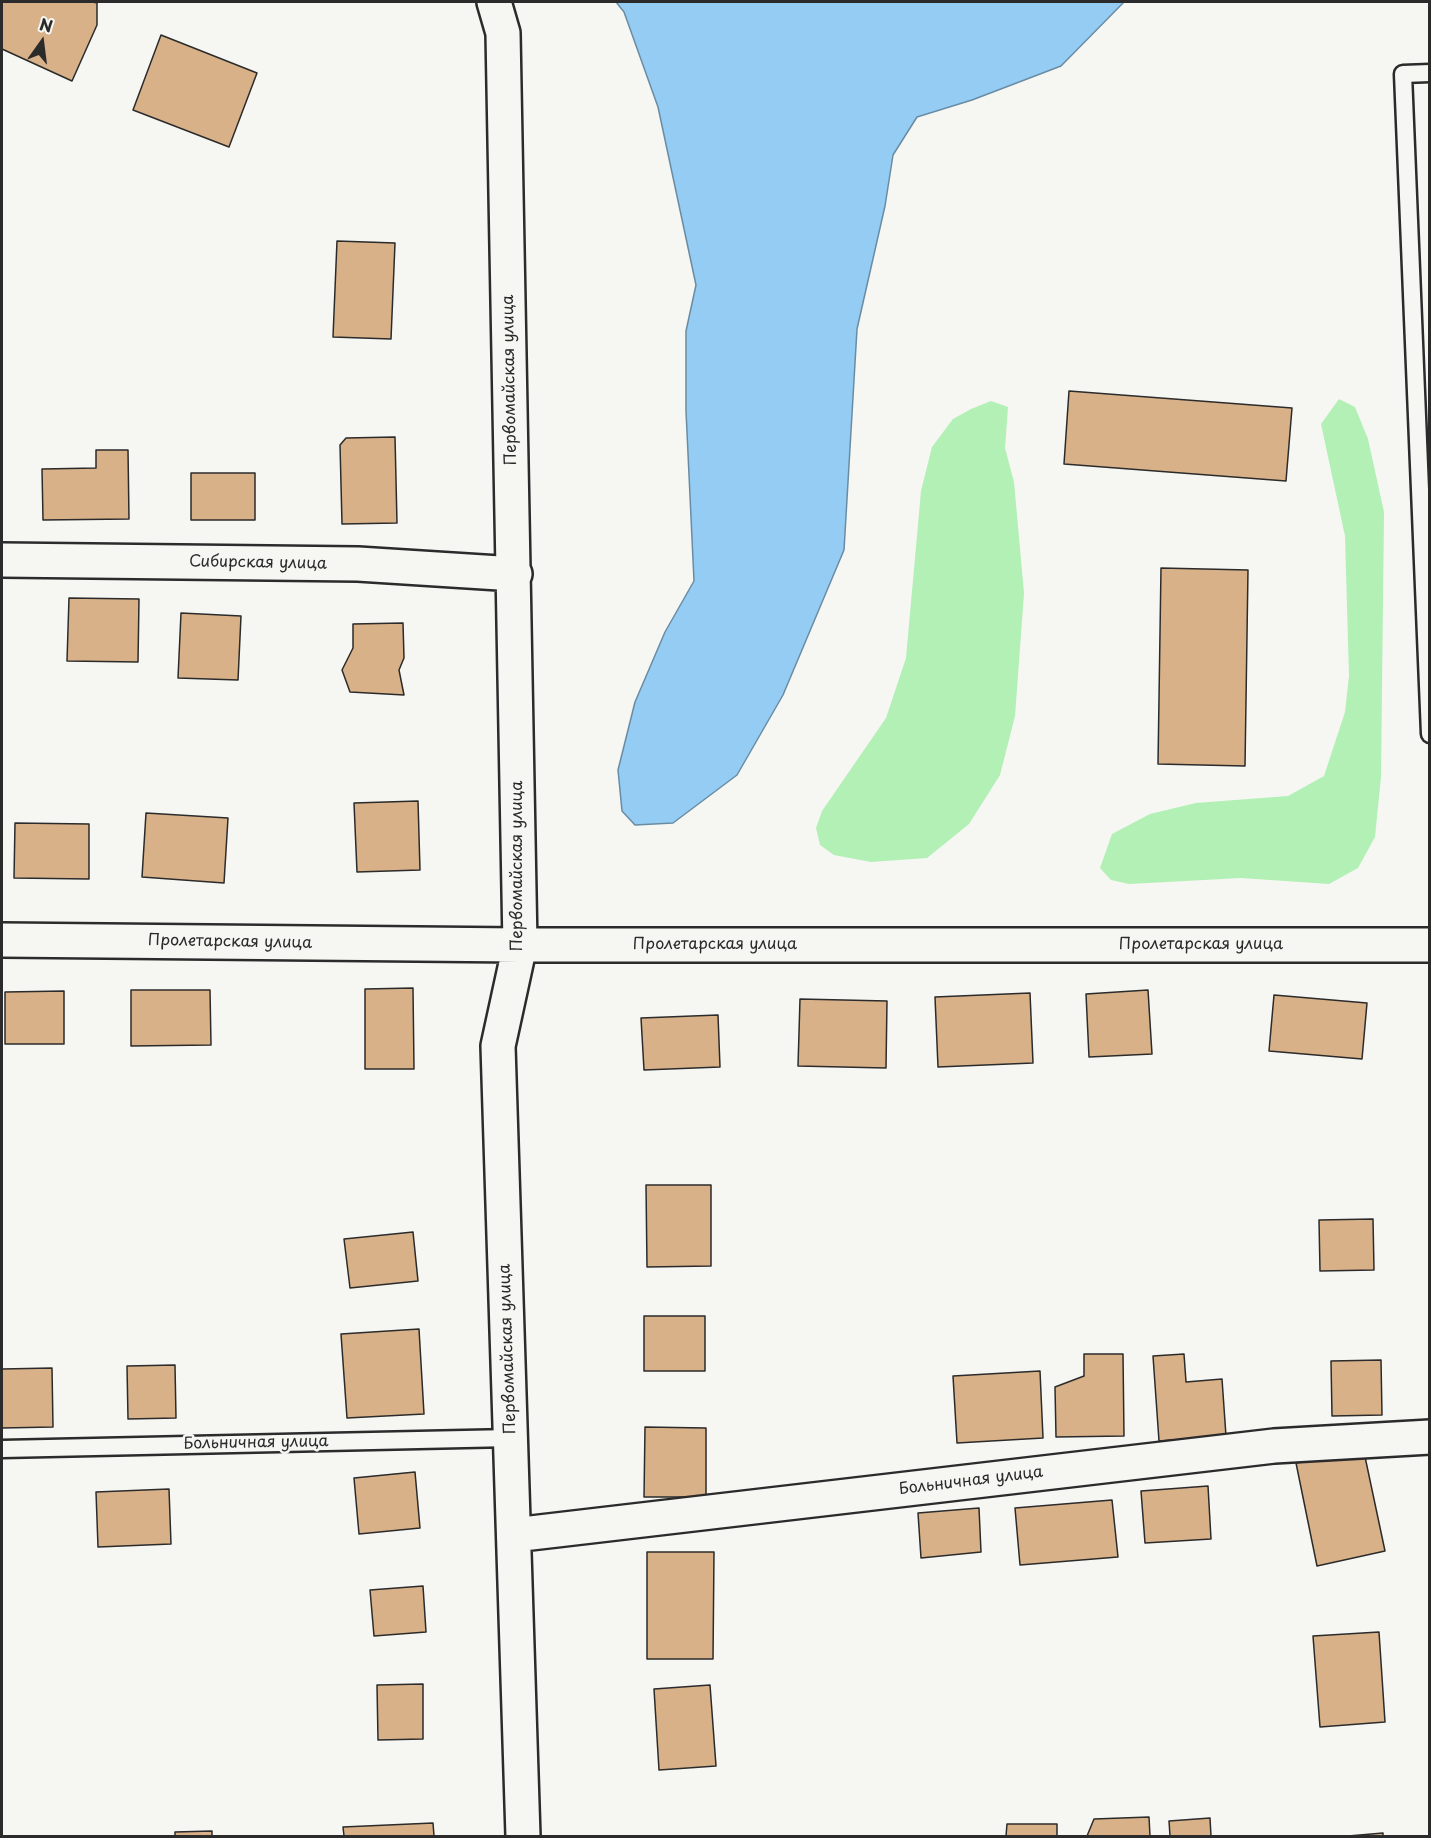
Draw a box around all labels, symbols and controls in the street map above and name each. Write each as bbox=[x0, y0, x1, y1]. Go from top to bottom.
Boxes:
text: N bbox=[37, 11, 55, 38]
north arrow bbox=[12, 12, 72, 72]
street label: Первомайская улица bbox=[499, 295, 521, 465]
street label: Сибирская улица bbox=[189, 552, 327, 574]
street label: Первомайская улица bbox=[508, 781, 528, 951]
street label: Пролетарская улица bbox=[148, 931, 312, 953]
street label: Пролетарская улица bbox=[633, 935, 797, 955]
street label: Пролетарская улица bbox=[1119, 935, 1283, 955]
street label: Первомайская улица bbox=[495, 1263, 521, 1435]
street label: Больничная улица bbox=[183, 1432, 329, 1454]
street label: Больничная улица bbox=[898, 1463, 1044, 1499]

